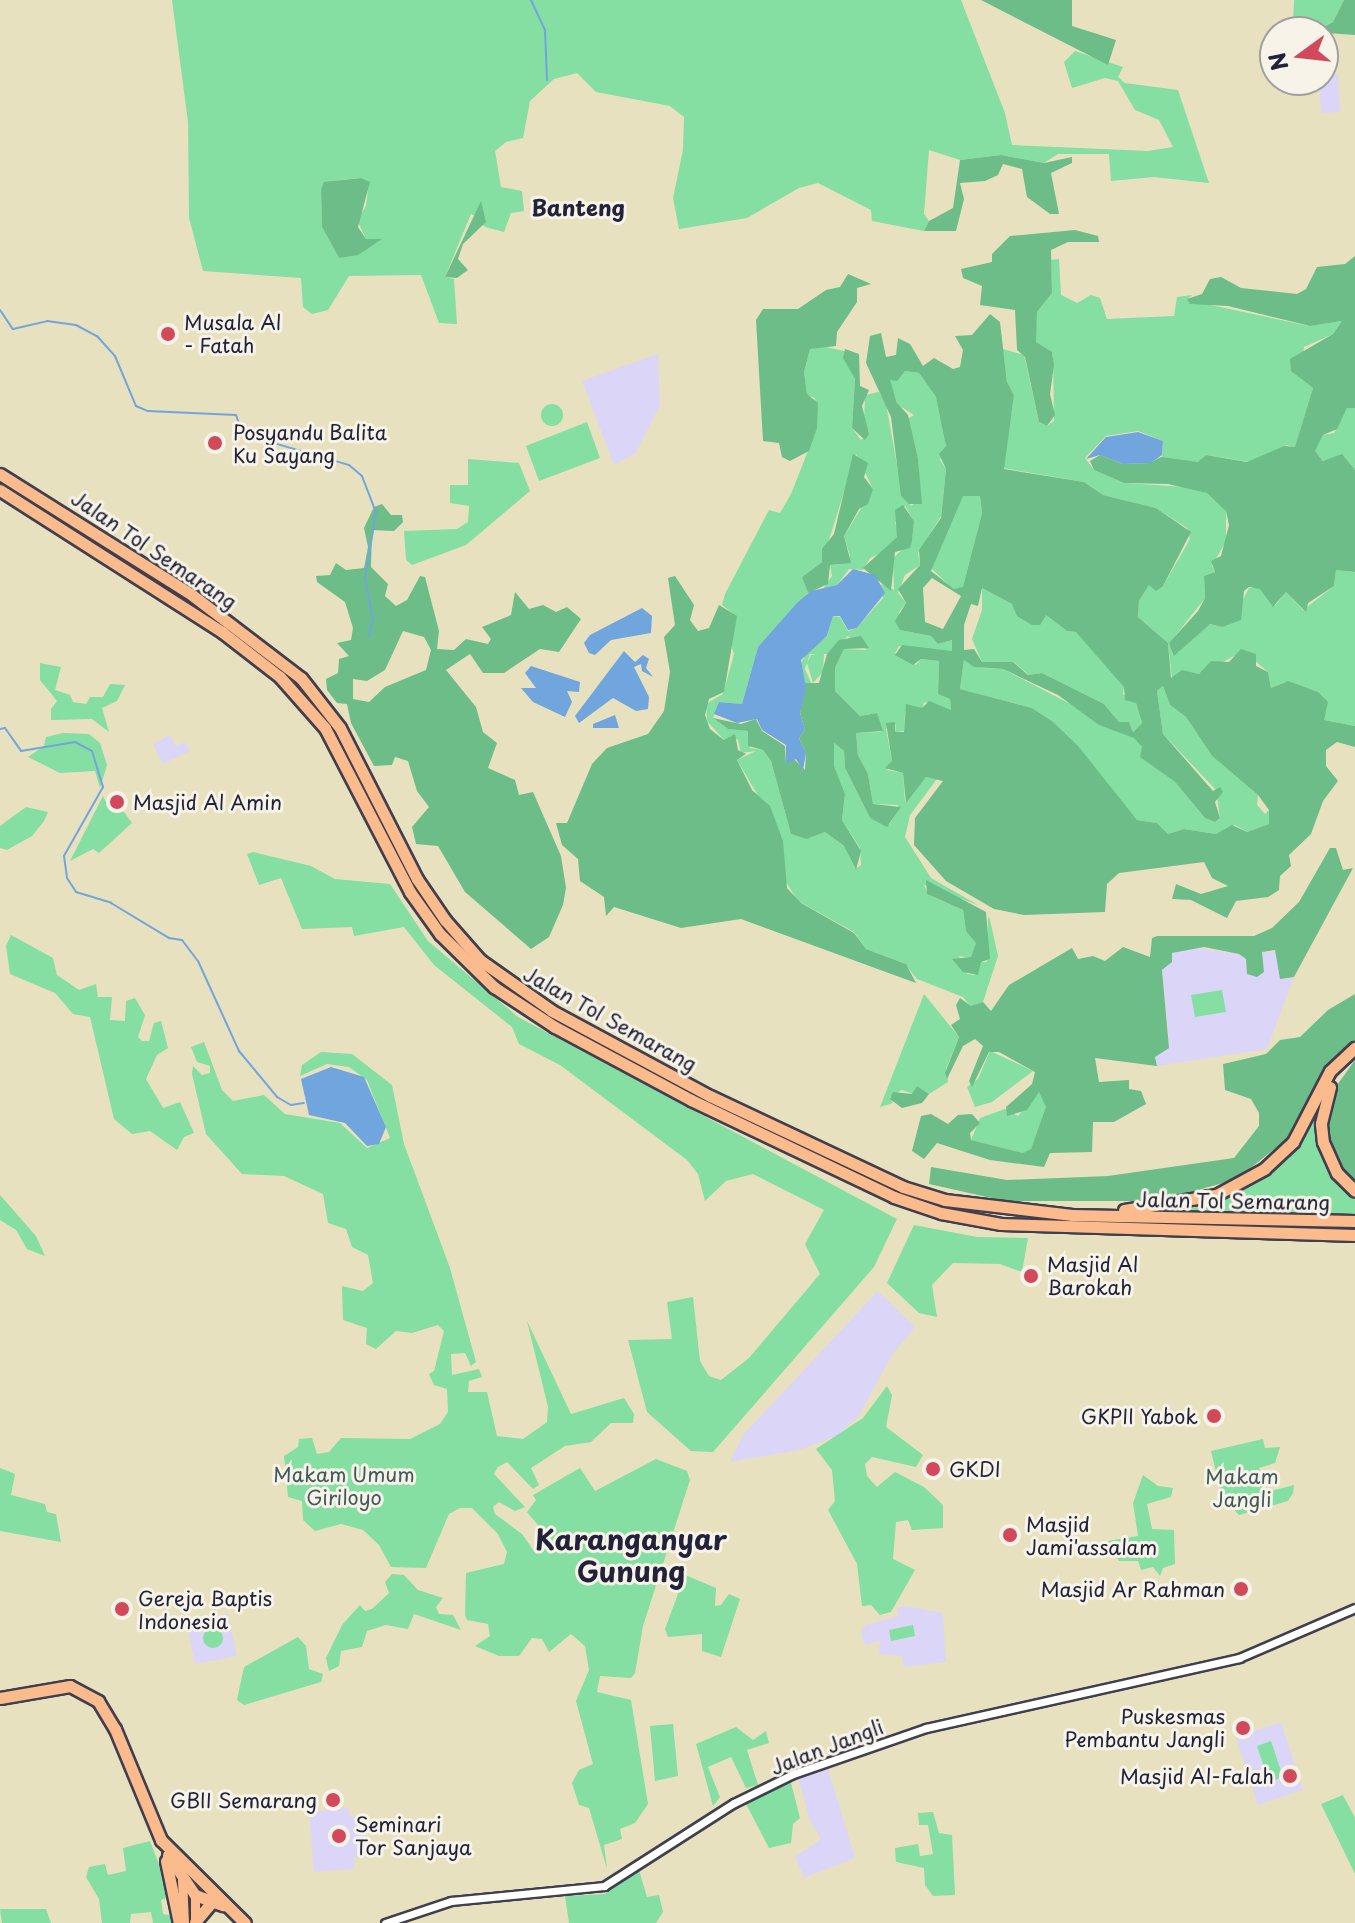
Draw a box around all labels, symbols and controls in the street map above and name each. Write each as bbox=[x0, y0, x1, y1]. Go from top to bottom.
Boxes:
north arrow bbox=[1259, 16, 1339, 96]
text: N bbox=[1259, 49, 1295, 75]
district label: Banteng bbox=[531, 194, 625, 220]
place label: Musala Al - Fatah bbox=[184, 310, 282, 357]
marker: Musala Al - Fatah bbox=[159, 325, 177, 343]
place label: Posyandu Balita Ku Sayang bbox=[233, 420, 389, 467]
marker: Posyandu Balita Ku Sayang bbox=[204, 432, 226, 454]
street label: Jalan Tol Semarang bbox=[67, 486, 241, 614]
place label: Masjid Al Amin bbox=[133, 790, 282, 814]
marker: Masjid Al Amin bbox=[108, 793, 126, 811]
street label: Jalan Tol Semarang bbox=[519, 961, 701, 1077]
street label: Jalan Tol Semarang bbox=[1136, 1187, 1330, 1215]
place label: Masjid Al Barokah bbox=[1047, 1252, 1138, 1299]
marker: Masjid Al Barokah bbox=[1022, 1267, 1040, 1285]
place label: GKPII Yabok bbox=[1080, 1404, 1198, 1428]
marker: GKPII Yabok bbox=[1205, 1407, 1223, 1425]
place label: GKDI bbox=[949, 1457, 1001, 1481]
marker: GKDI bbox=[924, 1460, 942, 1478]
park label: Makam Umum Giriloyo bbox=[273, 1463, 415, 1510]
park label: Makam Jangli bbox=[1205, 1464, 1279, 1511]
place label: Masjid Jami'assalam bbox=[1026, 1512, 1157, 1559]
district label: Karanganyar Gunung bbox=[535, 1522, 727, 1588]
marker: Masjid Jami'assalam bbox=[1001, 1526, 1019, 1544]
place label: Masjid Ar Rahman bbox=[1043, 1577, 1225, 1601]
marker: Masjid Ar Rahman bbox=[1232, 1580, 1250, 1598]
place label: Gereja Baptis Indonesia bbox=[138, 1586, 272, 1633]
marker: Gereja Baptis Indonesia bbox=[113, 1600, 131, 1618]
place label: Puskesmas Pembantu Jangli bbox=[1063, 1704, 1225, 1751]
street label: Jalan Jangli bbox=[767, 1714, 887, 1780]
marker: Puskesmas Pembantu Jangli bbox=[1232, 1717, 1254, 1739]
place label: Masjid Al-Falah bbox=[1120, 1764, 1274, 1788]
marker: Masjid Al-Falah bbox=[1281, 1767, 1299, 1785]
place label: GBII Semarang bbox=[170, 1788, 317, 1812]
marker: GBII Semarang bbox=[324, 1791, 342, 1809]
place label: Seminari Tor Sanjaya bbox=[355, 1812, 473, 1859]
marker: Seminari Tor Sanjaya bbox=[330, 1827, 348, 1845]

